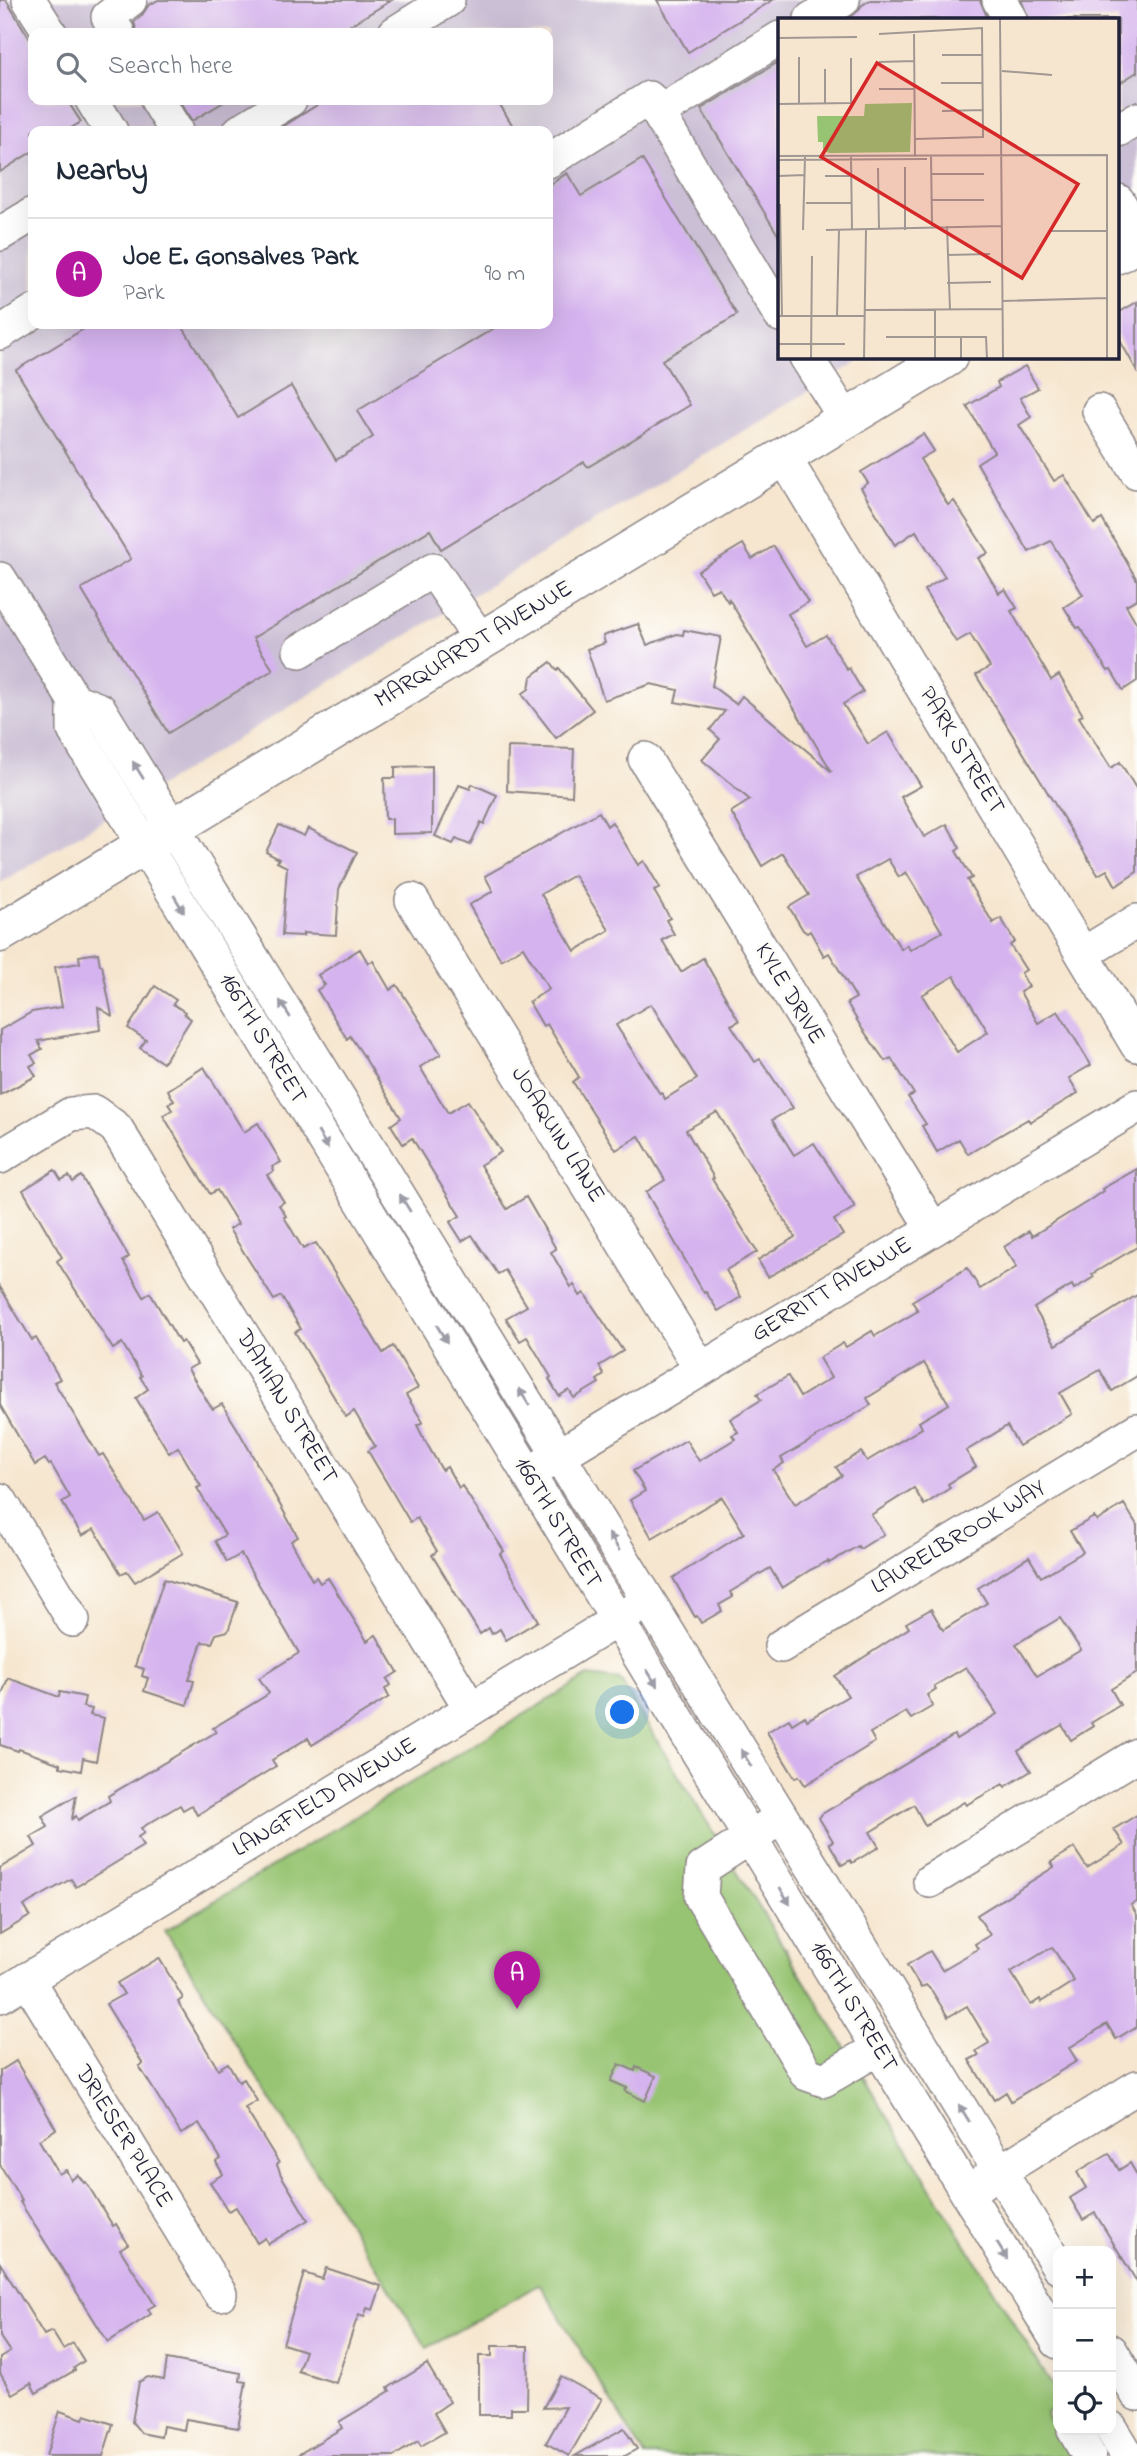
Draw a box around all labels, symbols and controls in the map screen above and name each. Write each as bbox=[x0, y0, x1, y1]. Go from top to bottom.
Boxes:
inset map bbox=[778, 18, 1120, 359]
search box bbox=[28, 28, 553, 105]
icon: search bbox=[52, 48, 90, 86]
text: Search here bbox=[108, 48, 233, 86]
text: Nearby bbox=[56, 150, 148, 194]
text: Joe E. Gonsalves Park bbox=[123, 239, 358, 277]
text: A bbox=[72, 258, 86, 291]
text: 90 m bbox=[485, 258, 525, 291]
text: Park bbox=[123, 277, 165, 310]
street label: MARQUARDT AVENUE bbox=[368, 572, 580, 718]
street label: PARK STREET bbox=[909, 681, 1013, 822]
one-way arrow bbox=[131, 760, 144, 780]
one-way arrow bbox=[173, 895, 186, 914]
street label: KYLE DRIVE bbox=[745, 937, 833, 1051]
street label: 166TH STREET bbox=[209, 967, 315, 1112]
one-way arrow bbox=[279, 1000, 292, 1019]
street label: JOAQUIN LANE bbox=[501, 1060, 613, 1210]
one-way arrow bbox=[317, 1131, 330, 1150]
one-way arrow bbox=[398, 1193, 411, 1212]
street label: GERRITT AVENUE bbox=[745, 1228, 919, 1352]
street label: DAMIAN STREET bbox=[225, 1322, 346, 1491]
one-way arrow bbox=[436, 1325, 448, 1344]
one-way arrow bbox=[518, 1387, 530, 1406]
street label: 166TH STREET bbox=[504, 1451, 610, 1596]
street label: LAURELBROOK WAY bbox=[865, 1472, 1053, 1604]
one-way arrow bbox=[607, 1532, 620, 1552]
one-way arrow bbox=[646, 1669, 659, 1688]
your location bbox=[605, 1695, 639, 1729]
street label: LANGFIELD AVENUE bbox=[226, 1729, 424, 1867]
one-way arrow bbox=[740, 1749, 753, 1768]
one-way arrow bbox=[779, 1886, 792, 1905]
street label: 166TH STREET bbox=[800, 1935, 906, 2080]
pin: A bbox=[494, 1951, 540, 2009]
street label: DRIESER PLACE bbox=[65, 2058, 181, 2215]
one-way arrow bbox=[958, 2104, 971, 2123]
one-way arrow bbox=[996, 2241, 1009, 2260]
map controls bbox=[1053, 2246, 1116, 2435]
button: + bbox=[1053, 2246, 1116, 2309]
button: − bbox=[1053, 2309, 1116, 2372]
button: locate bbox=[1053, 2372, 1116, 2435]

